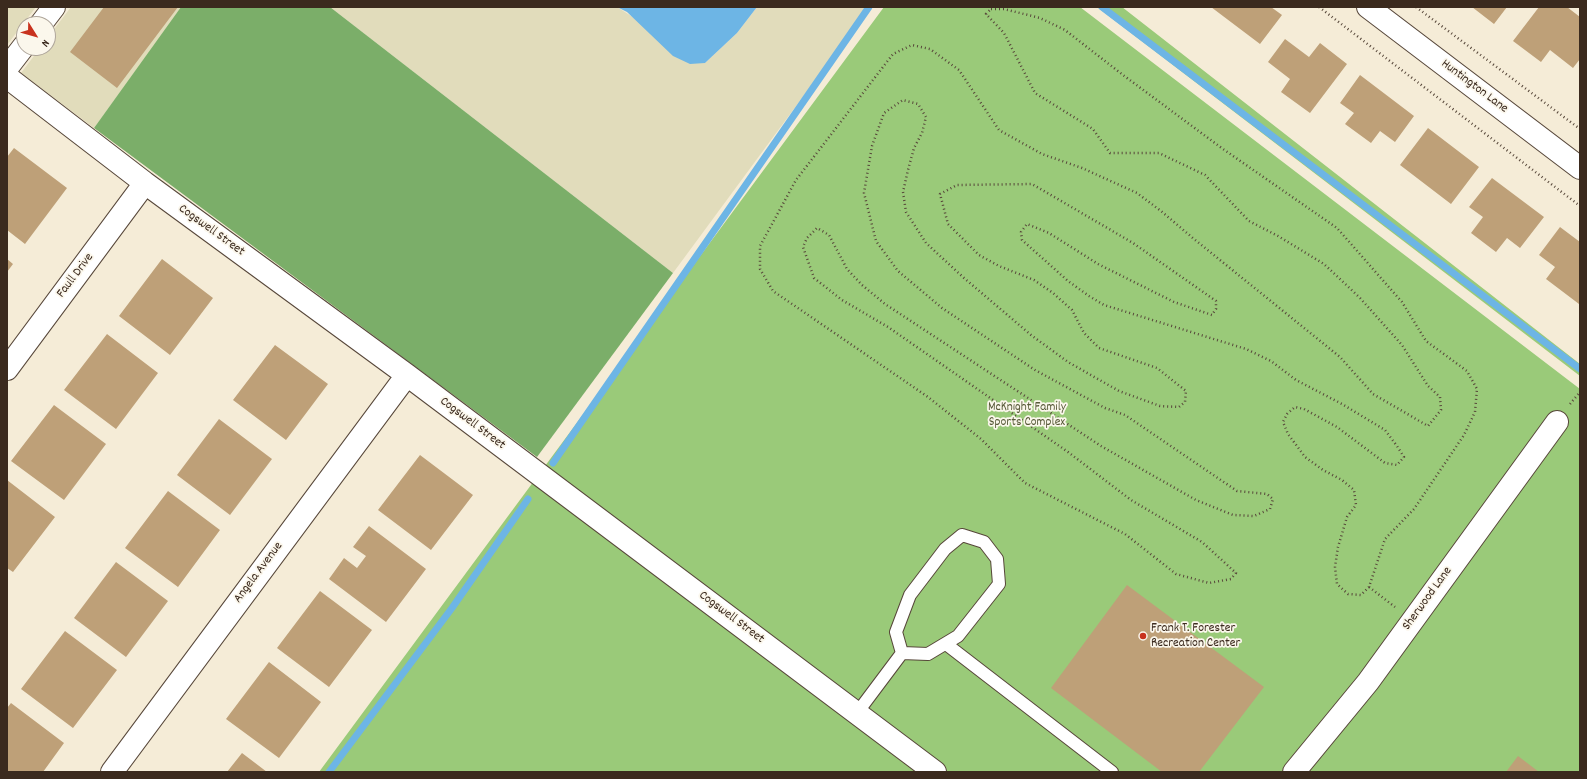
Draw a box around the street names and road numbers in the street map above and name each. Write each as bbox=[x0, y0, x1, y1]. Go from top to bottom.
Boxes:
street label: Huntington Lane bbox=[1437, 57, 1511, 117]
street label: Cogswell Street bbox=[175, 202, 247, 260]
street label: Faull Drive bbox=[54, 251, 98, 301]
street label: Cogswell Street bbox=[436, 394, 508, 454]
street label: Angela Avenue bbox=[231, 539, 287, 607]
street label: Sherwood Lane bbox=[1400, 564, 1456, 634]
street label: Cogswell Street bbox=[695, 588, 767, 648]

